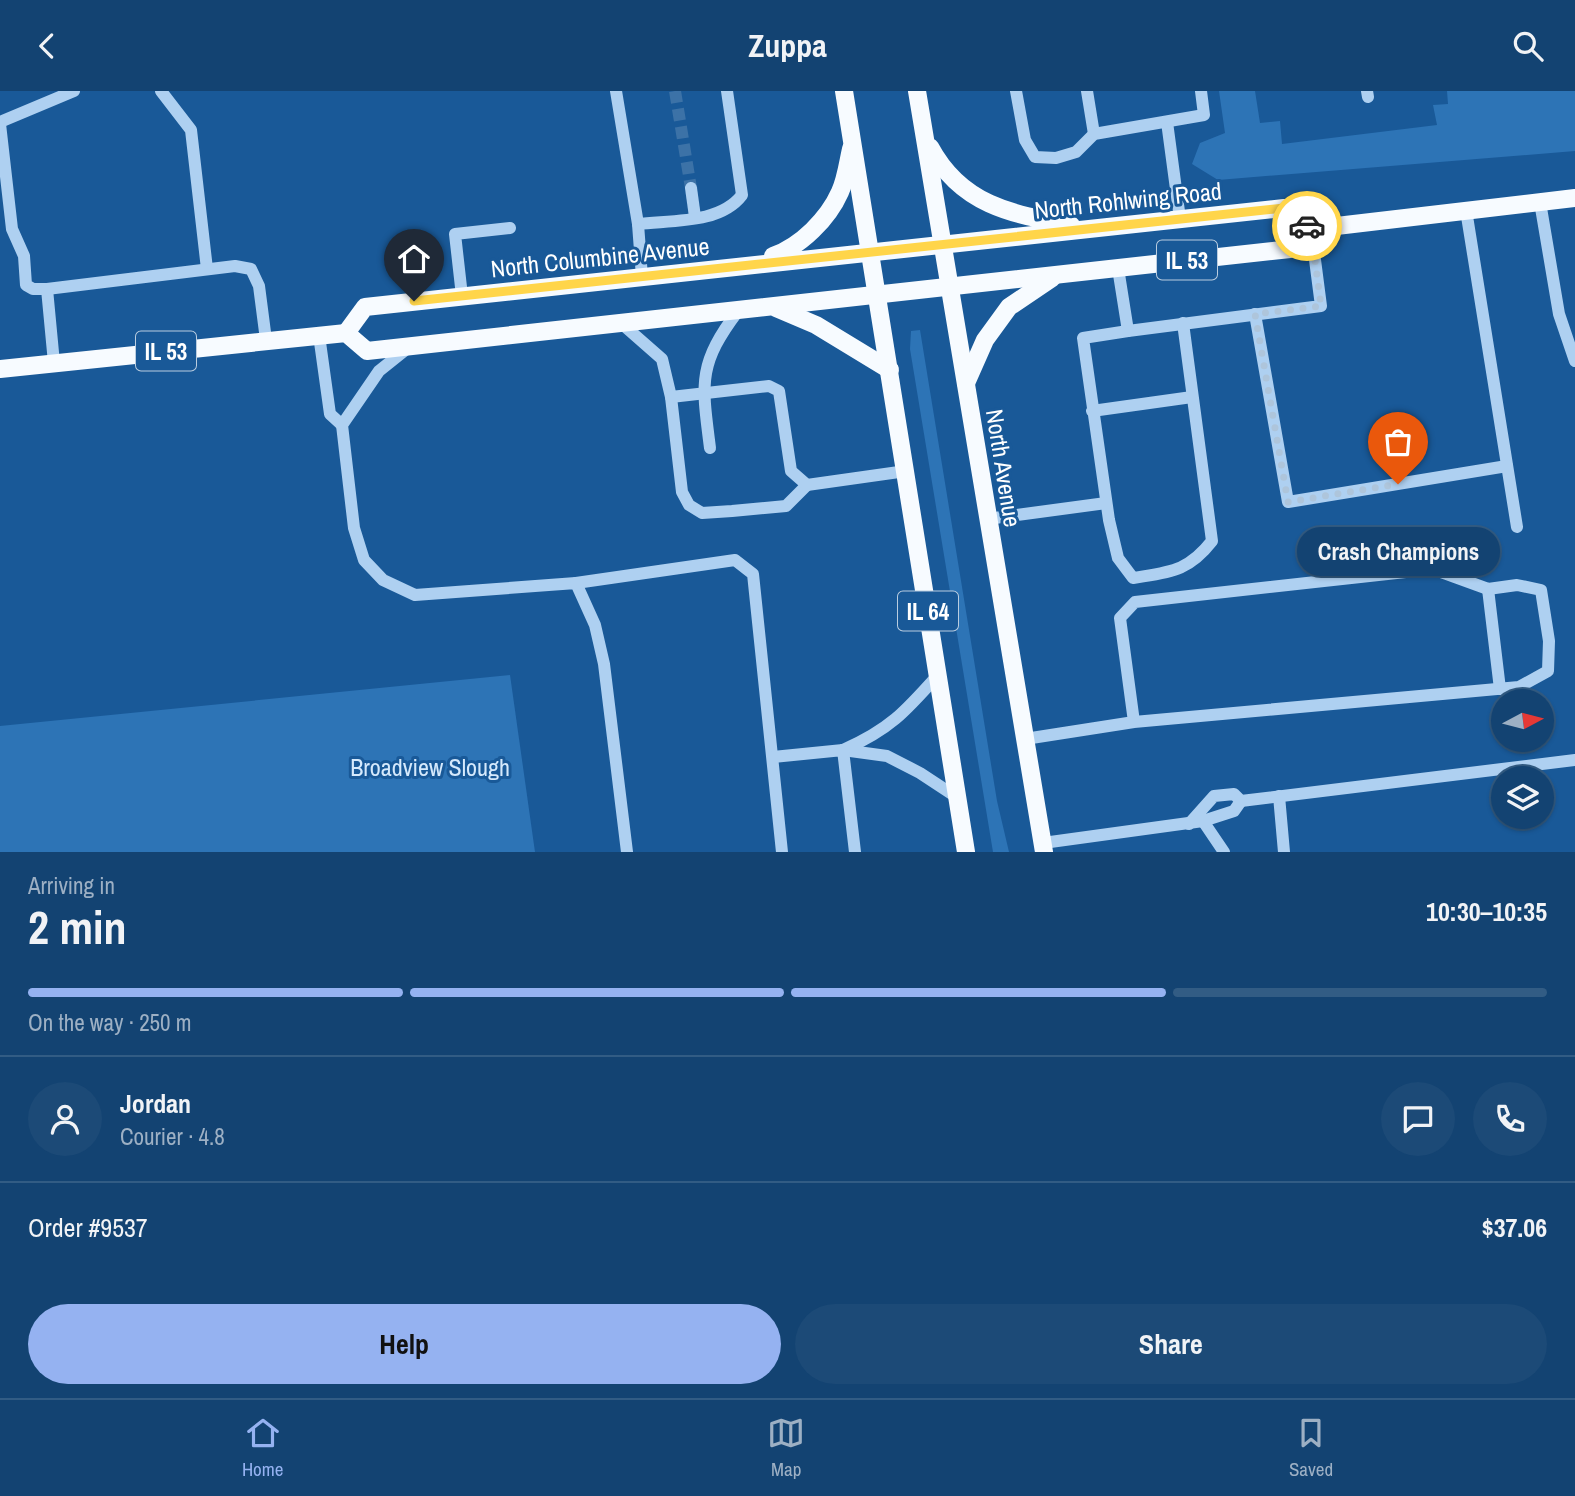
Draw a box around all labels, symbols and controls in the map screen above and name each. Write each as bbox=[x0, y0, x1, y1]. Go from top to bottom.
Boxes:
text: Zuppa bbox=[748, 24, 827, 67]
icon: back bbox=[28, 27, 66, 65]
icon: search bbox=[1509, 27, 1547, 65]
street label: North Rohlwing Road bbox=[1033, 174, 1223, 226]
courier bbox=[1272, 191, 1342, 261]
icon: car bbox=[1288, 207, 1326, 245]
pin bbox=[384, 229, 444, 301]
street label: North Columbine Avenue bbox=[489, 230, 711, 284]
icon: home bbox=[395, 240, 433, 278]
road number: IL 53 bbox=[1157, 241, 1217, 279]
road number: IL 53 bbox=[136, 332, 196, 371]
street label: North Avenue bbox=[979, 407, 1029, 529]
pin bbox=[1368, 412, 1428, 484]
icon: bag bbox=[1379, 423, 1417, 461]
callout: Crash Champions bbox=[1296, 526, 1500, 575]
text: Crash Champions bbox=[1318, 536, 1479, 567]
road number: IL 64 bbox=[898, 591, 958, 631]
north arrow bbox=[1491, 689, 1554, 753]
map controls bbox=[1491, 689, 1554, 829]
park label: Broadview Slough bbox=[350, 751, 510, 783]
button: layers bbox=[1491, 766, 1554, 829]
text: Arriving in bbox=[28, 870, 115, 901]
text: 10:30–10:35 bbox=[1426, 894, 1547, 929]
text: 2 min bbox=[28, 896, 127, 958]
text: On the way · 250 m bbox=[28, 1007, 192, 1038]
button: person bbox=[28, 1082, 102, 1156]
button: chat bbox=[1381, 1082, 1455, 1156]
button: phone bbox=[1473, 1082, 1547, 1156]
text: Jordan bbox=[120, 1086, 191, 1121]
text: Courier · 4.8 bbox=[120, 1121, 225, 1152]
text: Order #9537 bbox=[28, 1210, 148, 1245]
text: $37.06 bbox=[1482, 1210, 1547, 1245]
button: Help bbox=[28, 1304, 781, 1384]
button: Share bbox=[795, 1304, 1547, 1384]
tab: Home bbox=[242, 1414, 283, 1482]
tab: Map bbox=[767, 1414, 805, 1482]
tab: Saved bbox=[1289, 1414, 1333, 1482]

